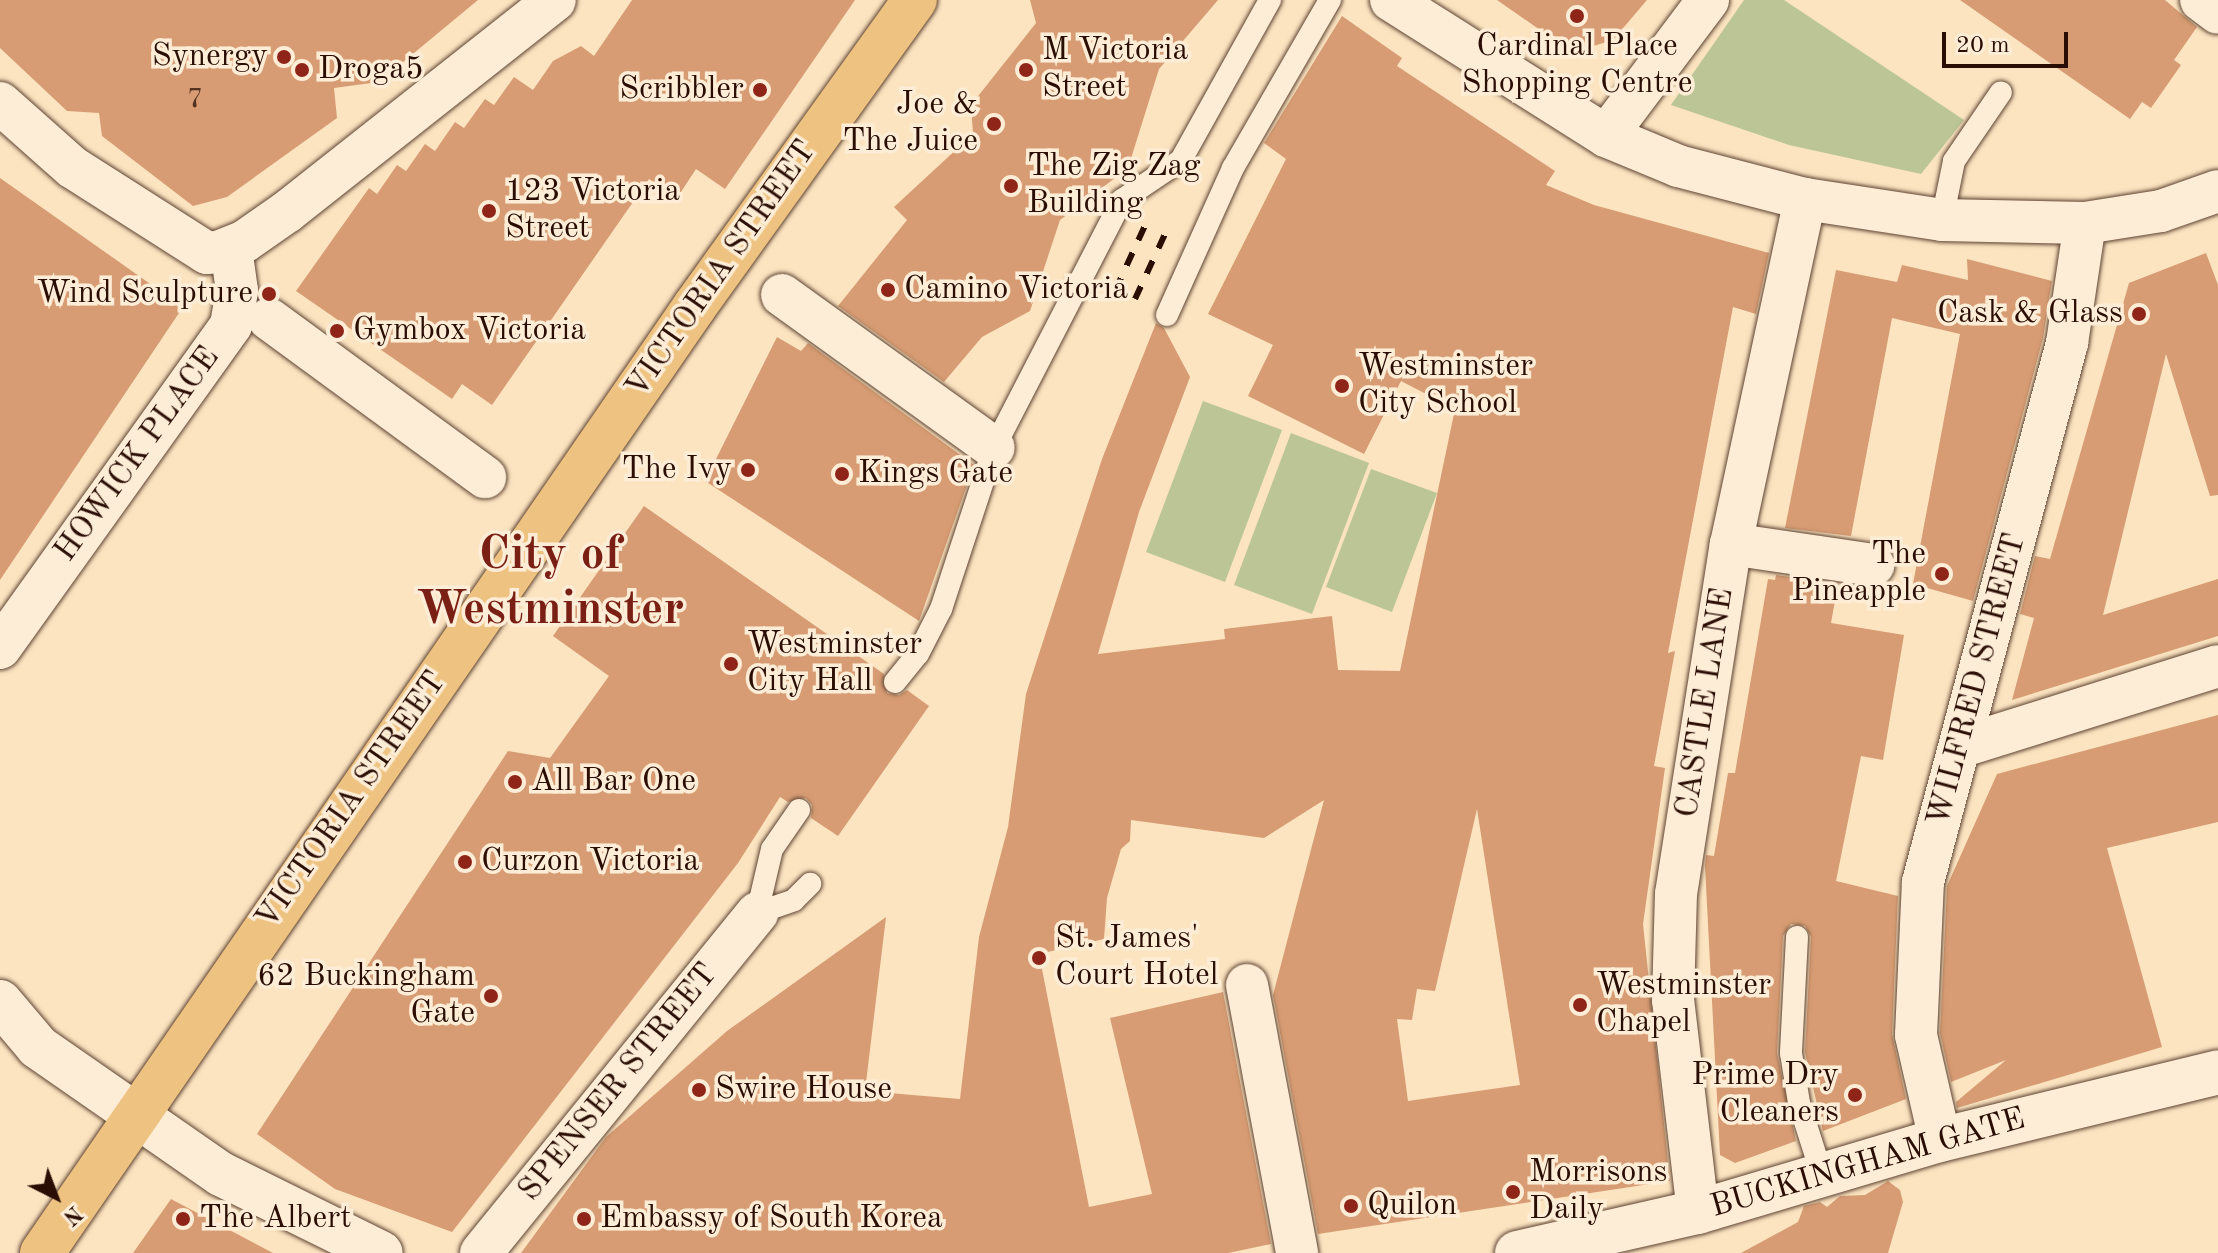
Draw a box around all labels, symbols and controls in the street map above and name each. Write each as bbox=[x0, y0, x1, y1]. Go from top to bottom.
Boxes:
marker: Cardinal Place Shopping Centre bbox=[1568, 7, 1586, 25]
scale bar bbox=[1946, 16, 2072, 66]
place label: Cardinal Place Shopping Centre bbox=[1462, 29, 1692, 104]
place label: M Victoria Street bbox=[1042, 33, 1188, 108]
text: 20 m bbox=[1956, 34, 2010, 58]
place label: Synergy bbox=[152, 38, 268, 76]
marker: Synergy bbox=[275, 48, 293, 66]
place label: Droga5 bbox=[318, 51, 424, 89]
marker: Droga5 bbox=[293, 61, 311, 79]
marker: M Victoria Street bbox=[1017, 61, 1035, 79]
place label: Scribbler bbox=[619, 71, 744, 109]
marker: Scribbler bbox=[751, 81, 769, 99]
house number: 7 bbox=[187, 83, 203, 117]
place label: Joe & The Juice bbox=[842, 87, 978, 162]
marker: Joe & The Juice bbox=[985, 115, 1003, 133]
street label: VICTORIA STREET bbox=[619, 134, 825, 406]
place label: The Zig Zag Building bbox=[1027, 149, 1201, 224]
place label: 123 Victoria Street bbox=[505, 174, 680, 249]
marker: The Zig Zag Building bbox=[1002, 177, 1020, 195]
marker: 123 Victoria Street bbox=[480, 202, 498, 220]
place label: Camino Victoria bbox=[904, 271, 1128, 309]
place label: Wind Sculpture bbox=[36, 275, 253, 313]
marker: Camino Victoria bbox=[879, 281, 897, 299]
marker: Wind Sculpture bbox=[260, 285, 278, 303]
place label: Cask & Glass bbox=[1937, 295, 2123, 333]
marker: Cask & Glass bbox=[2130, 305, 2148, 323]
place label: Gymbox Victoria bbox=[353, 312, 586, 350]
marker: Gymbox Victoria bbox=[328, 322, 346, 340]
street label: HOWICK PLACE bbox=[47, 340, 229, 570]
place label: Westminster City School bbox=[1358, 349, 1533, 424]
marker: Westminster City School bbox=[1333, 377, 1351, 395]
place label: The Ivy bbox=[622, 451, 732, 489]
place label: Kings Gate bbox=[858, 455, 1013, 493]
marker: The Ivy bbox=[739, 461, 757, 479]
marker: Kings Gate bbox=[833, 465, 851, 483]
district label: City of Westminster bbox=[416, 526, 684, 639]
street label: WILFRED STREET bbox=[1920, 529, 2036, 831]
place label: The Pineapple bbox=[1791, 537, 1926, 612]
marker: The Pineapple bbox=[1933, 565, 1951, 583]
street label: CASTLE LANE bbox=[1669, 585, 1743, 821]
place label: Westminster City Hall bbox=[747, 627, 922, 702]
marker: Westminster City Hall bbox=[722, 655, 740, 673]
street label: VICTORIA STREET bbox=[249, 665, 455, 937]
place label: All Bar One bbox=[531, 763, 696, 801]
marker: All Bar One bbox=[506, 773, 524, 791]
place label: Curzon Victoria bbox=[481, 843, 699, 881]
marker: Curzon Victoria bbox=[456, 853, 474, 871]
place label: St. James' Court Hotel bbox=[1055, 921, 1218, 996]
marker: St. James' Court Hotel bbox=[1030, 949, 1048, 967]
street label: SPENSER STREET bbox=[511, 956, 727, 1210]
place label: 62 Buckingham Gate bbox=[257, 959, 475, 1034]
place label: Westminster Chapel bbox=[1596, 968, 1771, 1043]
marker: 62 Buckingham Gate bbox=[482, 987, 500, 1005]
marker: Westminster Chapel bbox=[1571, 996, 1589, 1014]
place label: Prime Dry Cleaners bbox=[1691, 1058, 1839, 1133]
place label: Swire House bbox=[715, 1071, 892, 1109]
marker: Swire House bbox=[690, 1081, 708, 1099]
marker: Prime Dry Cleaners bbox=[1846, 1086, 1864, 1104]
street label: BUCKINGHAM GATE bbox=[1706, 1101, 2030, 1227]
place label: Morrisons Daily bbox=[1529, 1155, 1667, 1230]
north arrow bbox=[16, 1157, 96, 1237]
marker: Morrisons Daily bbox=[1504, 1183, 1522, 1201]
place label: Quilon bbox=[1367, 1187, 1457, 1225]
marker: Quilon bbox=[1342, 1197, 1360, 1215]
place label: The Albert bbox=[199, 1200, 351, 1238]
place label: Embassy of South Korea bbox=[600, 1200, 943, 1238]
text: N bbox=[58, 1201, 86, 1229]
marker: The Albert bbox=[174, 1210, 192, 1228]
marker: Embassy of South Korea bbox=[575, 1210, 593, 1228]

